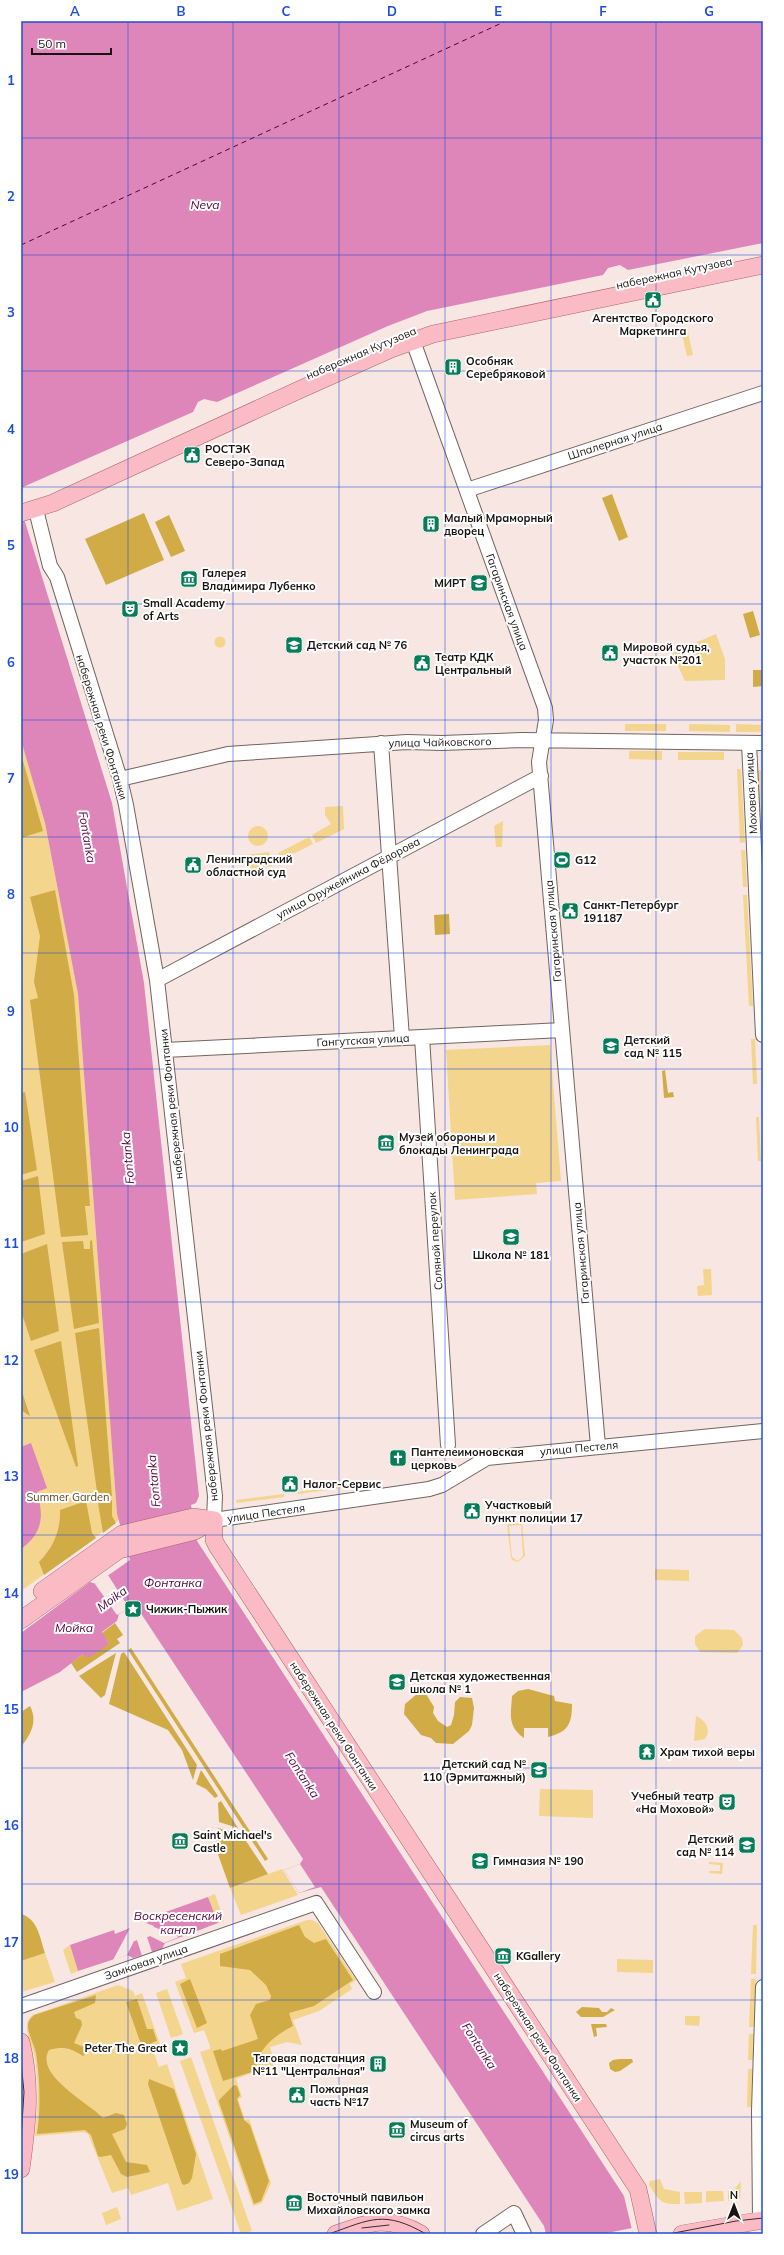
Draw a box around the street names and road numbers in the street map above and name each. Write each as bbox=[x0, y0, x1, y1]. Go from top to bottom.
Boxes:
street label: набережная Кутузова bbox=[615, 254, 733, 292]
street label: набережная Кутузова bbox=[304, 323, 418, 383]
street label: Шпалерная улица bbox=[566, 419, 664, 463]
street label: Гагаринская улица bbox=[483, 552, 531, 652]
street label: набережная реки Фонтанки bbox=[73, 653, 131, 801]
street label: улица Чайковского bbox=[388, 734, 492, 750]
street label: Моховая улица bbox=[742, 752, 760, 834]
street label: улица Оружейника Фёдорова bbox=[274, 834, 422, 922]
street label: Гагаринская улица bbox=[542, 880, 564, 982]
street label: набережная реки Фонтанки bbox=[156, 1028, 186, 1180]
street label: Гангутская улица bbox=[316, 1031, 410, 1049]
street label: Соляной переулок bbox=[425, 1191, 445, 1291]
street label: Гагаринская улица bbox=[570, 1202, 592, 1304]
street label: набережная реки Фонтанки bbox=[191, 1350, 221, 1502]
street label: улица Пестеля bbox=[539, 1438, 619, 1458]
street label: улица Пестеля bbox=[226, 1501, 306, 1525]
street label: набережная реки Фонтанки bbox=[287, 1659, 381, 1793]
street label: Замковая улица bbox=[102, 1941, 190, 1983]
street label: набережная реки Фонтанки bbox=[491, 1970, 585, 2104]

